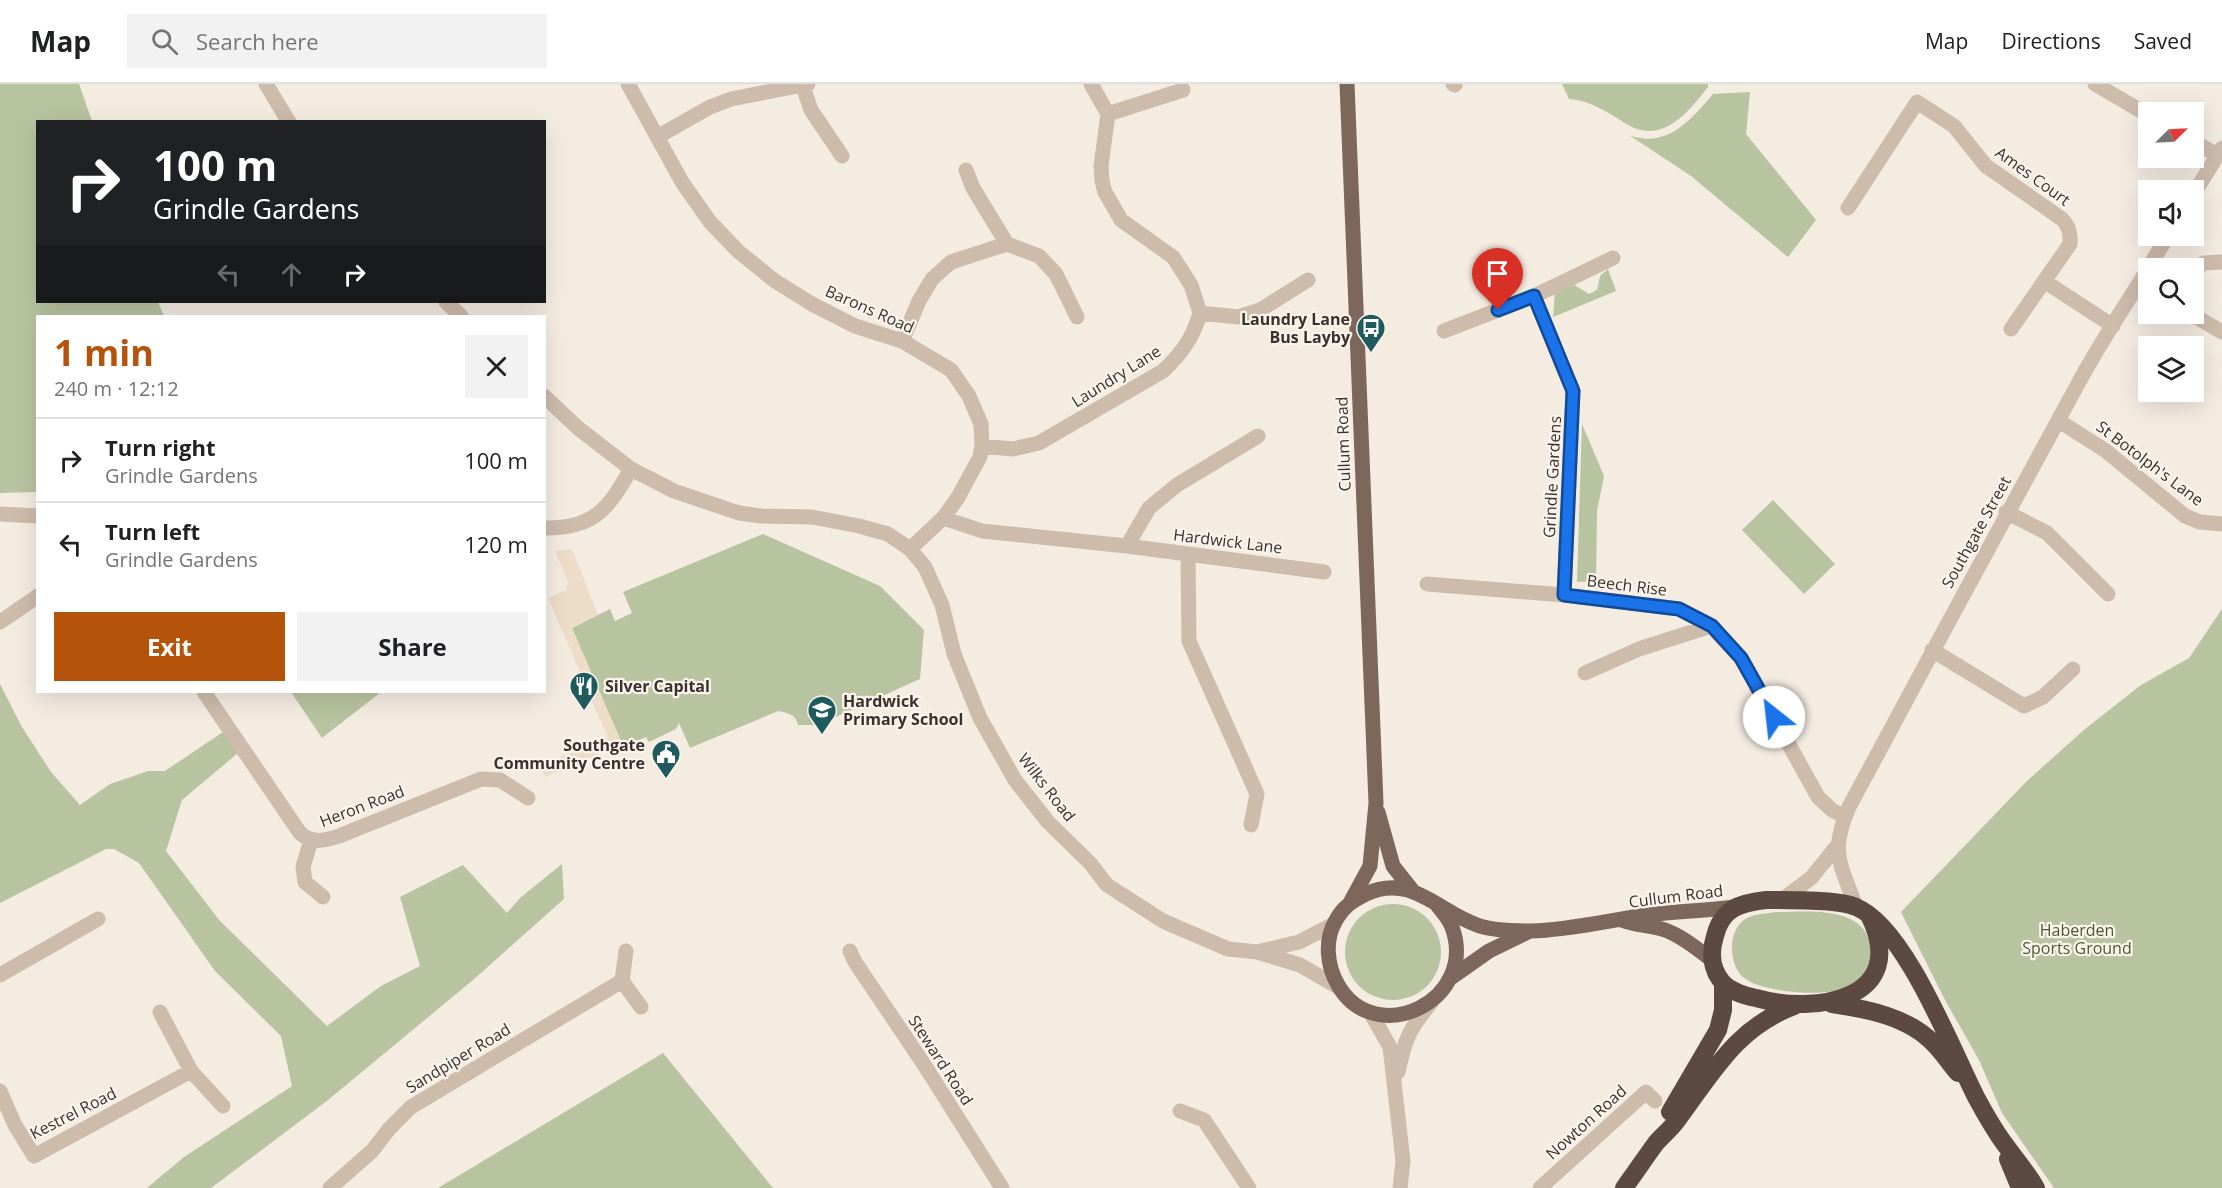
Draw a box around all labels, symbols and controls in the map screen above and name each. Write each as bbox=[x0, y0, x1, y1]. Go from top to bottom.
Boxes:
search box bbox=[127, 14, 547, 68]
text: Map bbox=[30, 22, 91, 60]
icon: search bbox=[148, 25, 181, 58]
text: Search here bbox=[196, 26, 319, 56]
text: Map bbox=[1925, 27, 1968, 55]
text: Directions bbox=[2001, 27, 2101, 55]
text: Saved bbox=[2134, 27, 2192, 55]
north arrow bbox=[2138, 102, 2204, 168]
map controls bbox=[2138, 102, 2204, 402]
text: 100 m bbox=[153, 136, 277, 193]
street label: Ames Court bbox=[1991, 141, 2075, 211]
icon: right bbox=[54, 144, 132, 222]
button: sound bbox=[2138, 180, 2204, 246]
text: Grindle Gardens bbox=[153, 190, 359, 227]
pin bbox=[1472, 248, 1523, 310]
icon: arrive bbox=[1481, 257, 1514, 290]
icon: left bbox=[212, 258, 245, 291]
icon: ahead bbox=[275, 258, 308, 291]
icon: right bbox=[338, 258, 371, 291]
button: search bbox=[2138, 258, 2204, 324]
street label: Barons Road bbox=[822, 280, 918, 338]
place label: Laundry Lane Bus Layby bbox=[1241, 308, 1351, 348]
bus stop icon: Laundry Lane Bus Layby bbox=[1355, 312, 1387, 354]
text: 1 min bbox=[54, 328, 154, 377]
button: close bbox=[465, 335, 528, 398]
button: layers bbox=[2138, 336, 2204, 402]
street label: Laundry Lane bbox=[1067, 340, 1165, 412]
text: 240 m · 12:12 bbox=[54, 375, 179, 402]
street label: Cullum Road bbox=[1330, 396, 1356, 492]
street label: Grindle Gardens bbox=[1538, 415, 1566, 539]
street label: St Botolph's Lane bbox=[2092, 415, 2208, 511]
text: Turn right bbox=[105, 432, 216, 462]
icon: right bbox=[54, 444, 87, 477]
text: 100 m bbox=[464, 445, 528, 475]
text: Grindle Gardens bbox=[105, 462, 258, 489]
street label: Southgate Street bbox=[1936, 472, 2016, 592]
text: Turn left bbox=[105, 516, 200, 546]
street label: Hardwick Lane bbox=[1172, 523, 1284, 559]
icon: left bbox=[54, 528, 87, 561]
text: 120 m bbox=[464, 529, 528, 559]
text: Grindle Gardens bbox=[105, 546, 258, 573]
street label: Beech Rise bbox=[1586, 569, 1668, 601]
button: Exit bbox=[54, 612, 285, 681]
button: Share bbox=[297, 612, 528, 681]
restaurant icon: Silver Capital bbox=[568, 670, 600, 712]
place label: Silver Capital bbox=[605, 675, 710, 697]
position arrow bbox=[1742, 685, 1806, 749]
place label: Hardwick Primary School bbox=[843, 690, 963, 730]
school or university icon: Hardwick Primary School bbox=[806, 694, 838, 736]
place label: Southgate Community Centre bbox=[494, 734, 645, 774]
public building icon: Southgate Community Centre bbox=[650, 738, 682, 780]
street label: Wilks Road bbox=[1013, 748, 1081, 826]
street label: Heron Road bbox=[316, 780, 408, 832]
street label: Cullum Road bbox=[1628, 879, 1724, 913]
park label: Haberden Sports Ground bbox=[2022, 919, 2132, 959]
street label: Steward Road bbox=[904, 1011, 978, 1109]
street label: Sandpiper Road bbox=[401, 1018, 515, 1098]
street label: Nowton Road bbox=[1541, 1080, 1631, 1164]
street label: Kestrel Road bbox=[26, 1082, 120, 1144]

